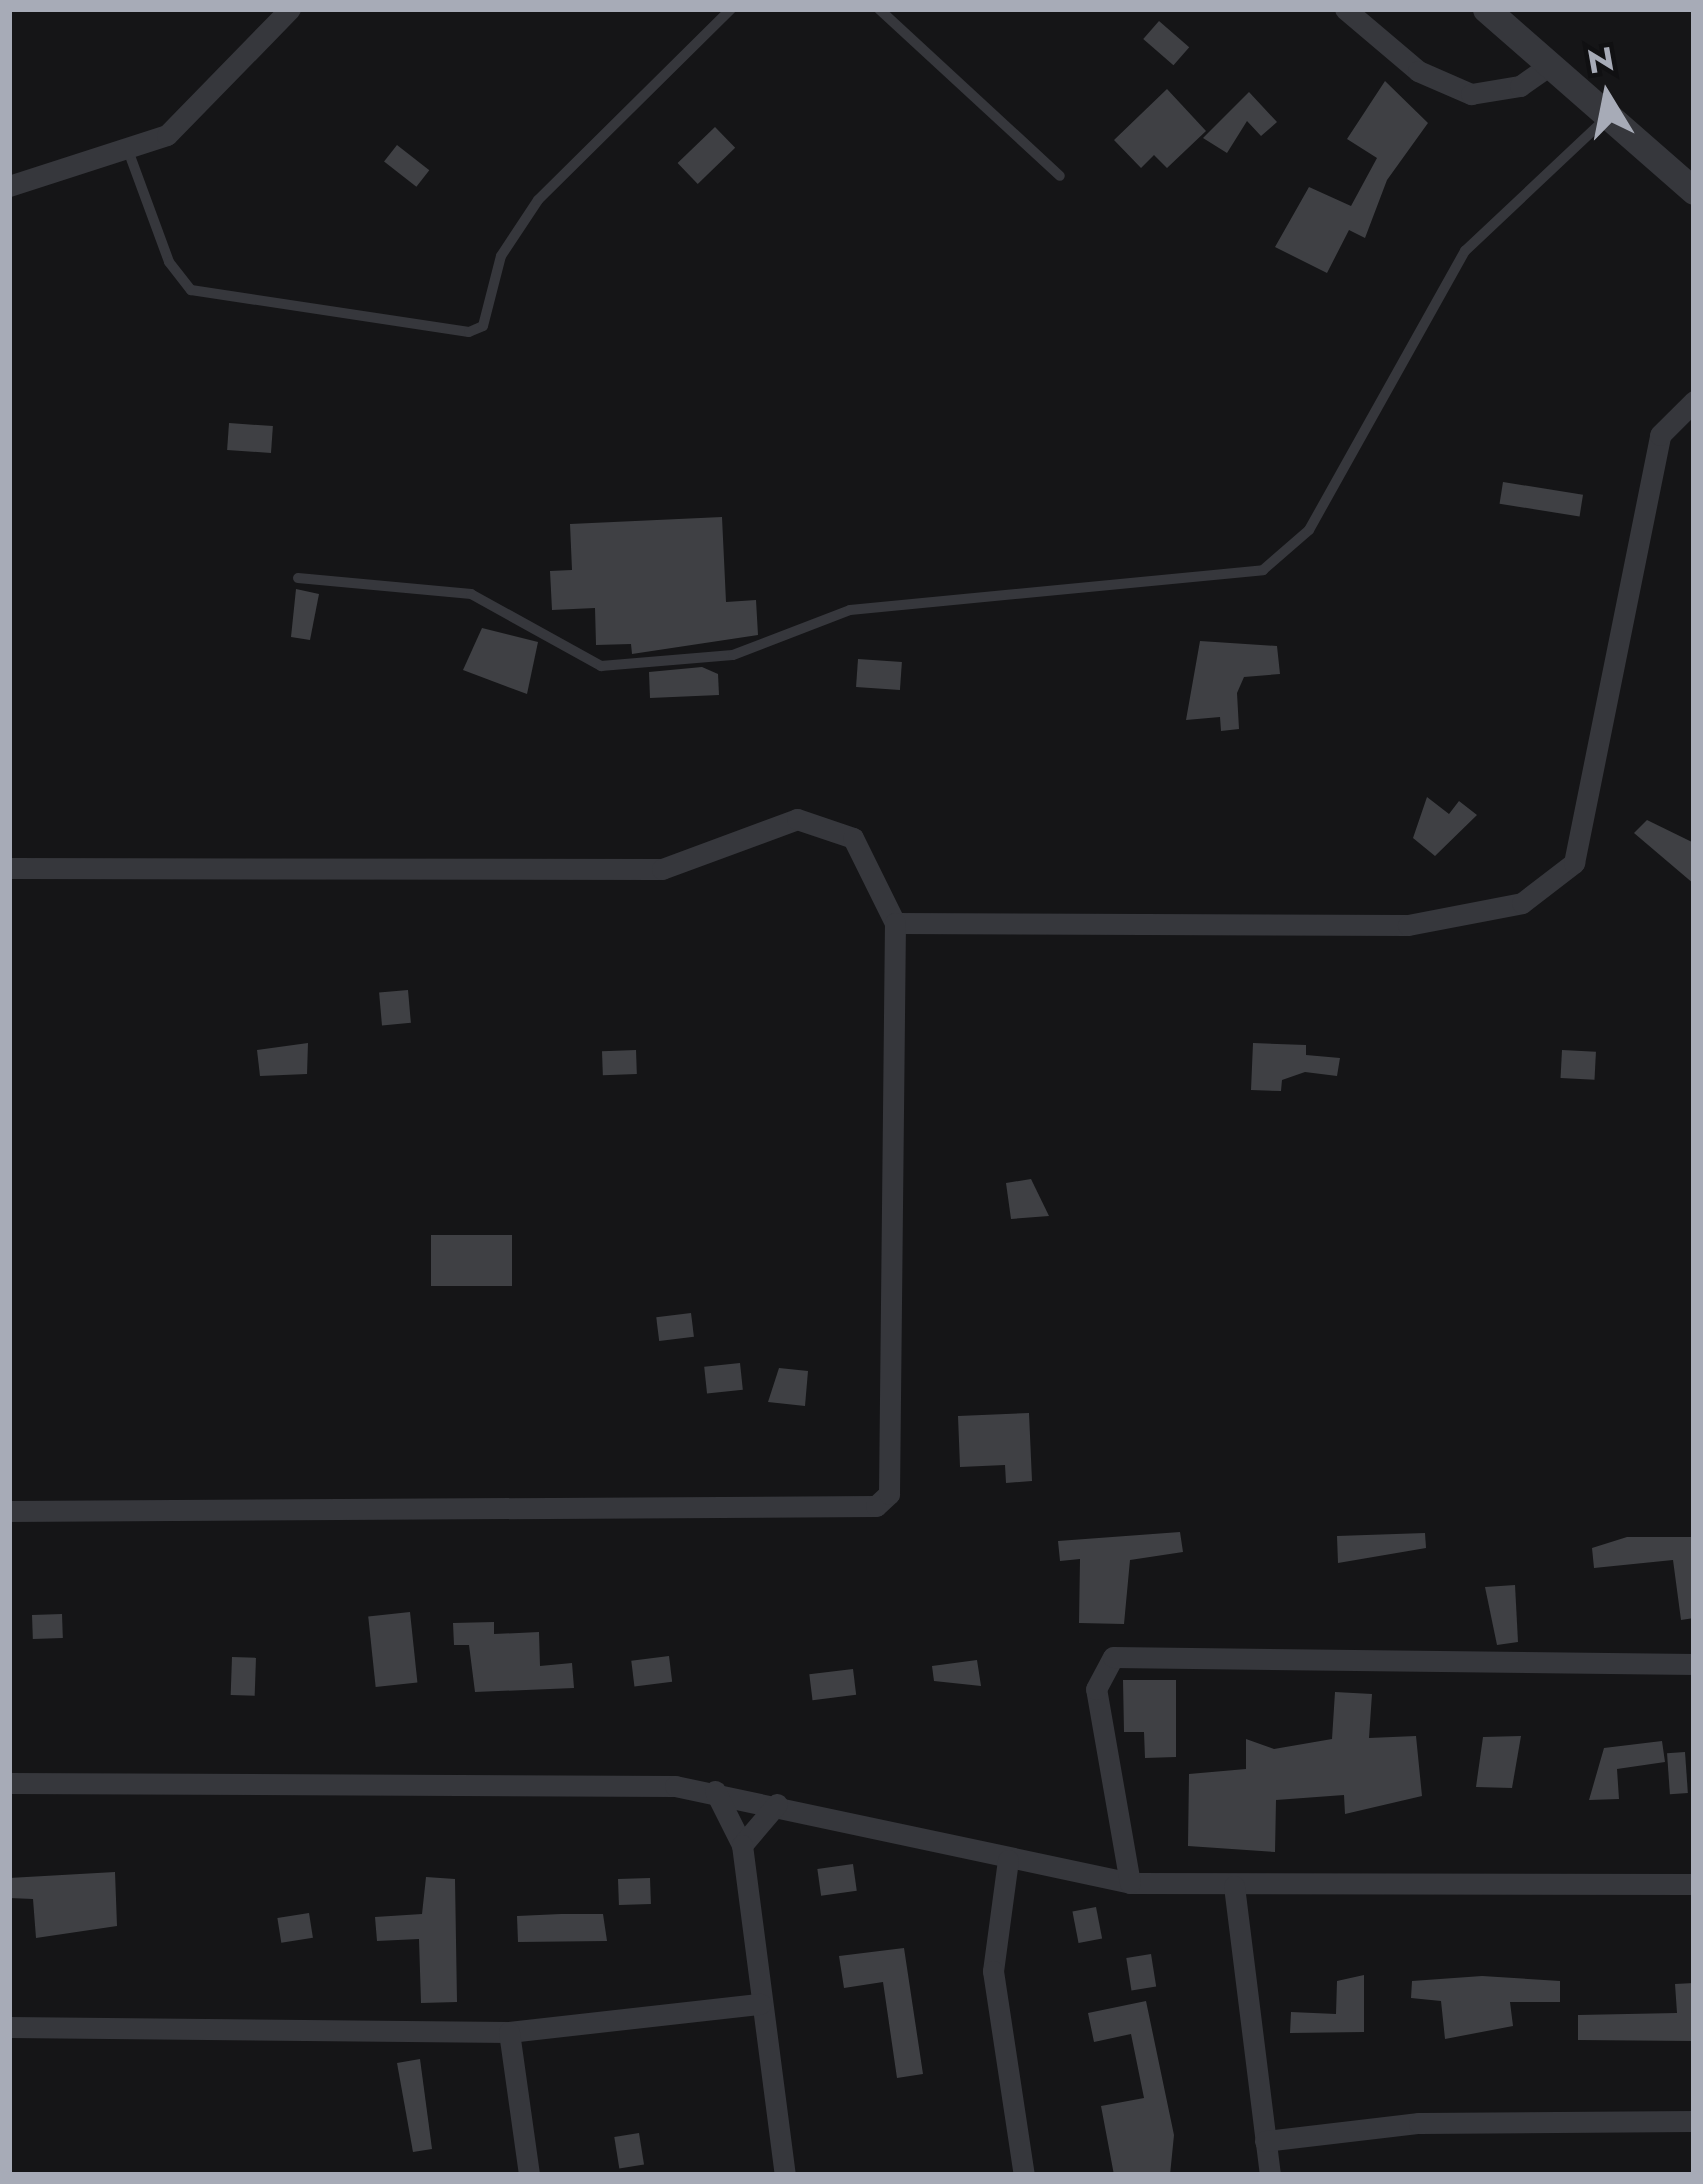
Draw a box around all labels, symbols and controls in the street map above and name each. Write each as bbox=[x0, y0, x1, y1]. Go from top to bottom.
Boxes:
text: N bbox=[1584, 35, 1618, 85]
north arrow bbox=[1547, 36, 1667, 156]

